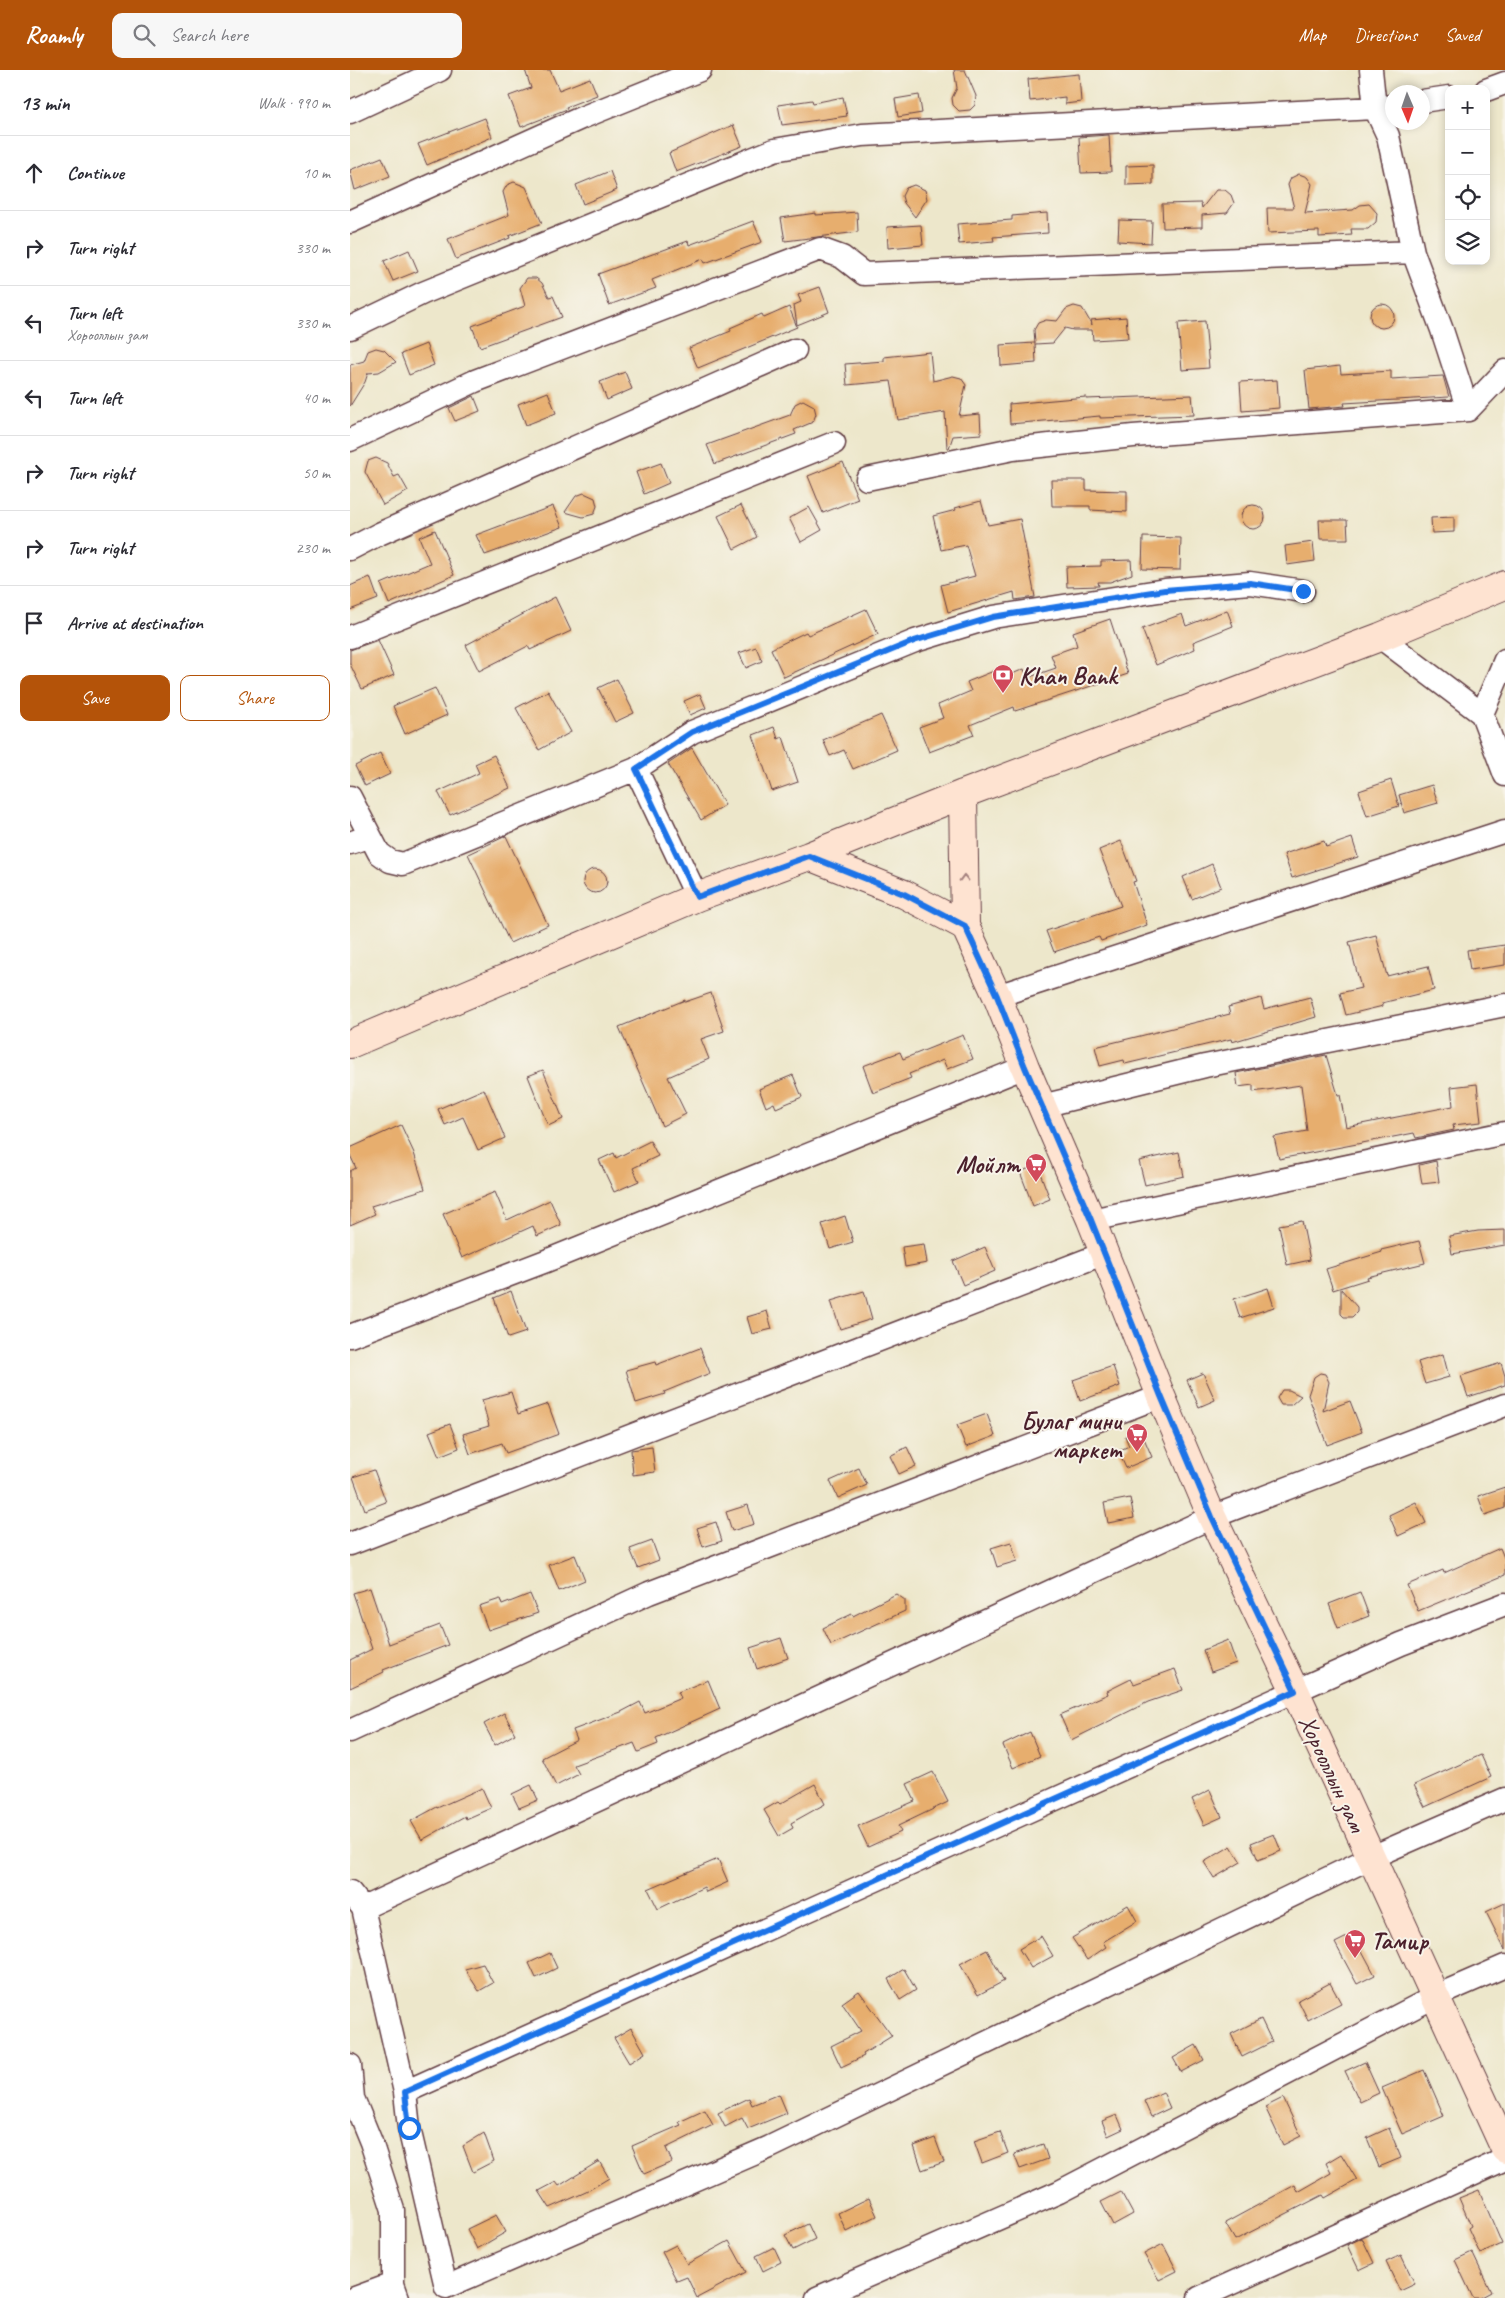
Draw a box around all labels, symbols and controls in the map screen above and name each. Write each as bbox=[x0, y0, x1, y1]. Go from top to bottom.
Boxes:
search box bbox=[112, 13, 462, 58]
text: Roamly bbox=[25, 20, 82, 50]
icon: search bbox=[130, 21, 158, 49]
text: Search here bbox=[170, 23, 248, 47]
text: Map bbox=[1299, 24, 1326, 46]
text: Directions bbox=[1354, 24, 1417, 46]
text: Saved bbox=[1445, 24, 1480, 46]
north arrow bbox=[1385, 85, 1430, 130]
map controls bbox=[1445, 85, 1490, 265]
button: + bbox=[1445, 85, 1490, 130]
text: 13 min bbox=[20, 90, 70, 116]
text: Walk · 990 m bbox=[258, 93, 330, 113]
button: − bbox=[1445, 130, 1490, 175]
icon: ahead bbox=[20, 159, 48, 187]
text: Continue bbox=[67, 161, 124, 185]
text: 10 m bbox=[303, 163, 330, 183]
button: locate bbox=[1445, 175, 1490, 220]
button: layers bbox=[1445, 220, 1490, 265]
icon: right bbox=[20, 234, 48, 262]
text: Turn right bbox=[67, 236, 134, 260]
text: 330 m bbox=[296, 238, 330, 258]
text: Turn left bbox=[67, 301, 122, 325]
icon: left bbox=[20, 309, 48, 337]
text: 330 m bbox=[296, 313, 330, 333]
text: Хорооллын зам bbox=[67, 325, 147, 345]
icon: left bbox=[20, 384, 48, 412]
text: Turn left bbox=[67, 386, 122, 410]
text: 40 m bbox=[303, 388, 330, 408]
icon: right bbox=[20, 459, 48, 487]
text: Turn right bbox=[67, 461, 134, 485]
text: 50 m bbox=[303, 463, 330, 483]
icon: right bbox=[20, 534, 48, 562]
text: Turn right bbox=[67, 536, 134, 560]
text: 230 m bbox=[296, 538, 330, 558]
route end bbox=[1292, 580, 1315, 603]
icon: arrive bbox=[20, 609, 48, 637]
text: Arrive at destination bbox=[67, 611, 203, 635]
place label: Khan Bank bbox=[1019, 660, 1119, 692]
bank icon: Khan Bank bbox=[991, 663, 1015, 694]
button: Save bbox=[20, 675, 170, 721]
button: Share bbox=[180, 675, 330, 721]
one-way arrow bbox=[959, 873, 969, 881]
place label: Мойлт bbox=[956, 1149, 1022, 1181]
supermarket icon: Мойлт bbox=[1024, 1152, 1048, 1183]
place label: Булаг мини маркет bbox=[1021, 1405, 1124, 1466]
supermarket icon: Булаг мини маркет bbox=[1125, 1422, 1149, 1453]
street label: Хорооллын зам bbox=[1291, 1710, 1374, 1839]
place label: Тамир bbox=[1371, 1925, 1430, 1957]
supermarket icon: Тамир bbox=[1343, 1928, 1367, 1959]
route start bbox=[398, 2117, 421, 2140]

